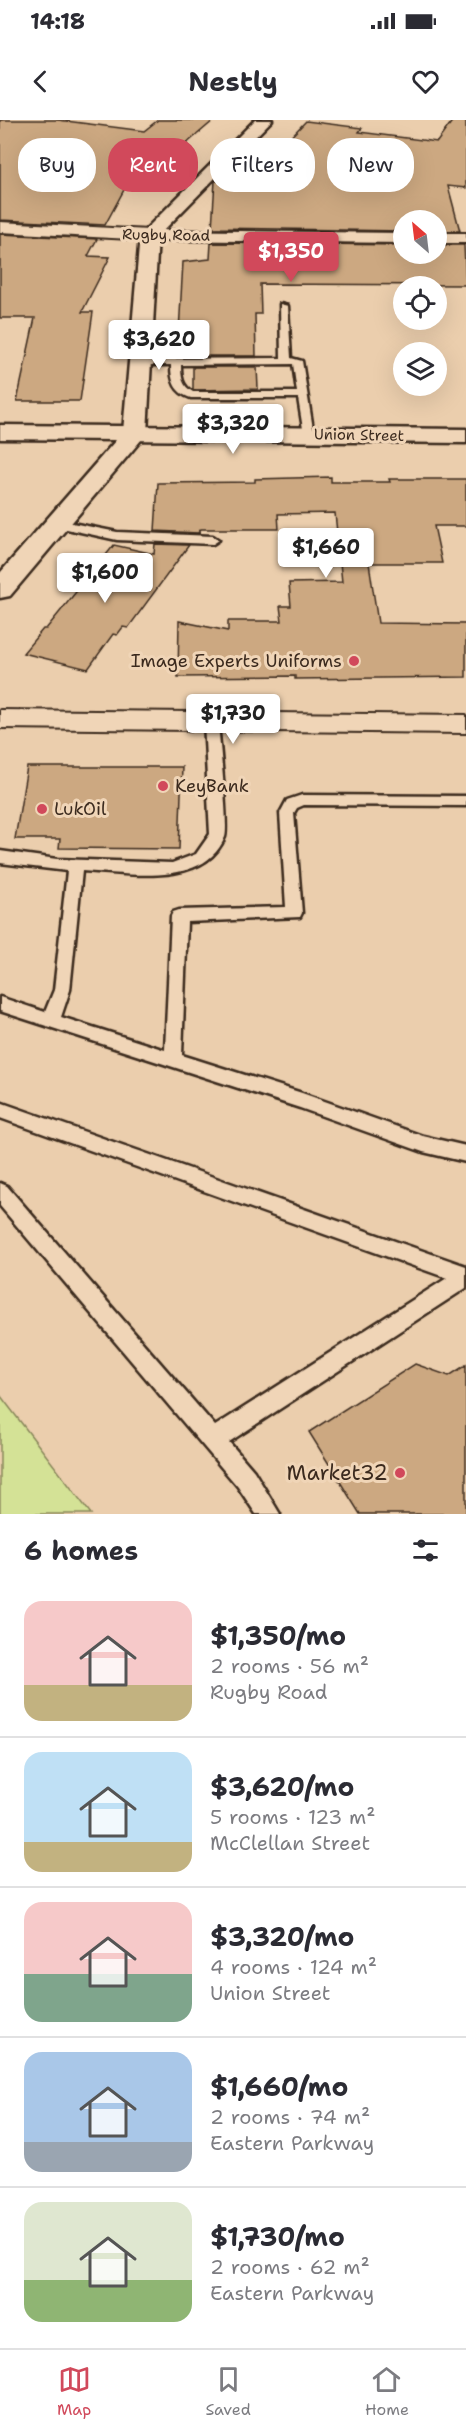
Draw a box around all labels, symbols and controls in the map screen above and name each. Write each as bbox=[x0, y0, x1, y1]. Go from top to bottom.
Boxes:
text: 14:18 bbox=[30, 7, 85, 36]
text: Nestly bbox=[188, 63, 278, 100]
icon: back bbox=[24, 65, 57, 98]
icon: heart bbox=[409, 65, 442, 98]
chip: Buy bbox=[18, 138, 96, 192]
chip: Rent bbox=[108, 138, 198, 192]
chip: Filters bbox=[210, 138, 315, 192]
chip: New bbox=[327, 138, 414, 192]
north arrow bbox=[393, 210, 447, 264]
map controls bbox=[393, 210, 447, 396]
street label: Rugby Road bbox=[122, 224, 211, 246]
pin: $1,350 bbox=[242, 232, 340, 283]
text: $1,350 bbox=[258, 238, 324, 264]
button: locate bbox=[393, 276, 447, 330]
pin: $3,620 bbox=[110, 320, 208, 371]
text: $3,620 bbox=[122, 326, 196, 352]
button: layers bbox=[393, 342, 447, 396]
pin: $3,320 bbox=[184, 404, 282, 455]
text: $3,320 bbox=[196, 410, 270, 436]
street label: Union Street bbox=[314, 424, 404, 446]
pin: $1,660 bbox=[277, 528, 375, 579]
text: $1,660 bbox=[292, 534, 360, 560]
pin: $1,600 bbox=[56, 553, 154, 604]
text: $1,600 bbox=[71, 559, 139, 585]
place label: Image Experts Uniforms bbox=[131, 649, 342, 673]
marker: Image Experts Uniforms bbox=[347, 654, 361, 668]
pin: $1,730 bbox=[184, 694, 282, 745]
text: $1,730 bbox=[200, 700, 266, 726]
place label: KeyBank bbox=[175, 774, 249, 798]
marker: KeyBank bbox=[156, 779, 170, 793]
place label: LukOil bbox=[54, 797, 107, 821]
marker: LukOil bbox=[35, 802, 49, 816]
place label: Market32 bbox=[287, 1459, 388, 1487]
marker: Market32 bbox=[393, 1466, 407, 1480]
text: 6 homes bbox=[24, 1533, 138, 1568]
icon: filters bbox=[409, 1534, 442, 1567]
text: $1,350/mo bbox=[210, 1618, 346, 1653]
icon: home bbox=[72, 1625, 144, 1697]
text: 2 rooms · 56 m² bbox=[210, 1653, 369, 1679]
text: Rugby Road bbox=[210, 1679, 327, 1705]
text: $3,620/mo bbox=[210, 1769, 354, 1804]
icon: home bbox=[72, 1776, 144, 1848]
text: 5 rooms · 123 m² bbox=[210, 1804, 376, 1830]
text: McClellan Street bbox=[210, 1830, 370, 1856]
text: $3,320/mo bbox=[210, 1919, 354, 1954]
icon: home bbox=[72, 1926, 144, 1998]
text: 4 rooms · 124 m² bbox=[210, 1954, 377, 1980]
text: Union Street bbox=[210, 1980, 331, 2006]
text: $1,660/mo bbox=[210, 2069, 348, 2104]
icon: home bbox=[72, 2076, 144, 2148]
text: 2 rooms · 74 m² bbox=[210, 2104, 370, 2130]
text: Eastern Parkway bbox=[210, 2130, 374, 2156]
text: $1,730/mo bbox=[210, 2219, 345, 2254]
icon: home bbox=[72, 2226, 144, 2298]
text: 2 rooms · 62 m² bbox=[210, 2254, 370, 2280]
text: Eastern Parkway bbox=[210, 2280, 374, 2306]
tab: Map bbox=[57, 2363, 91, 2420]
tab: Saved bbox=[205, 2363, 251, 2420]
tab: Home bbox=[365, 2363, 409, 2420]

